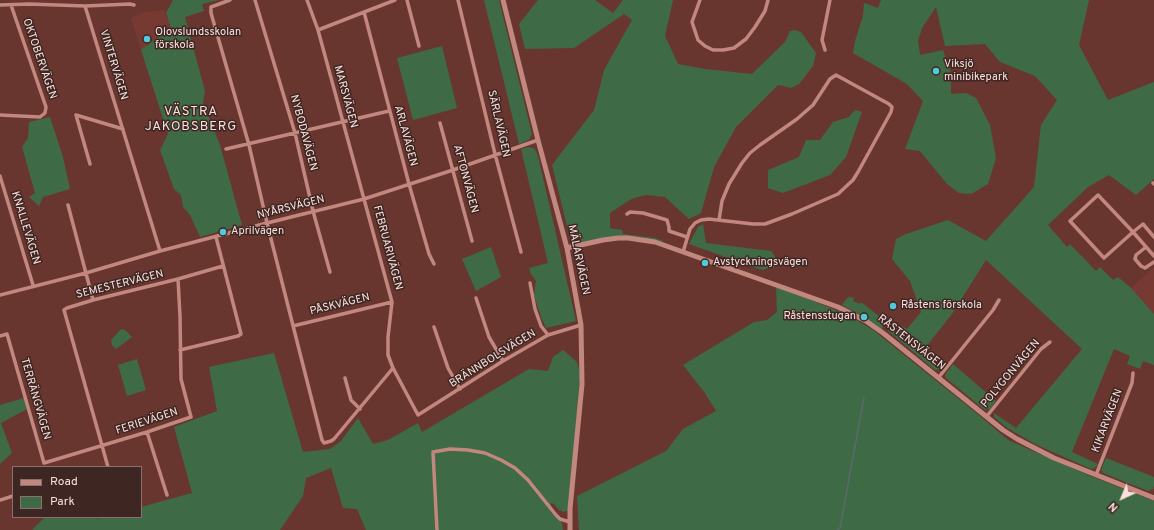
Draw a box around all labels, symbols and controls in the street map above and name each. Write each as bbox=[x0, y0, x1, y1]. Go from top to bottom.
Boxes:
street label: OKTOBERVÄGEN bbox=[19, 17, 59, 101]
place label: Olovslundsskolan förskola bbox=[155, 26, 241, 52]
street label: VINTERVÄGEN bbox=[96, 28, 130, 102]
marker: Olovslundsskolan förskola bbox=[142, 34, 152, 44]
place label: Viksjö minibikepark bbox=[944, 58, 1008, 84]
street label: MARSVÄGEN bbox=[330, 64, 360, 130]
marker: Viksjö minibikepark bbox=[931, 66, 941, 76]
street label: SÄRLAVÄGEN bbox=[484, 89, 512, 159]
street label: NYBODAVÄGEN bbox=[287, 94, 319, 172]
district label: VÄSTRA JAKOBSBERG bbox=[145, 104, 237, 135]
street label: ARLAVÄGEN bbox=[391, 104, 419, 168]
street label: AFTONVÄGEN bbox=[450, 143, 480, 215]
street label: KNALLEVÄGEN bbox=[8, 190, 42, 266]
street label: NYÅRSVÄGEN bbox=[256, 193, 326, 223]
street label: FEBRUARIVÄGEN bbox=[369, 204, 405, 292]
street label: MÄLARVÄGEN bbox=[564, 224, 592, 296]
place label: Aprilvägen bbox=[231, 225, 284, 239]
marker: Aprilvägen bbox=[218, 227, 228, 237]
place label: Avstyckningsvägen bbox=[713, 256, 808, 270]
marker: Avstyckningsvägen bbox=[700, 258, 710, 268]
street label: SEMESTERVÄGEN bbox=[75, 268, 165, 302]
street label: PÅSKVÄGEN bbox=[309, 291, 371, 319]
place label: Råstens förskola bbox=[901, 299, 982, 313]
marker: Råstens förskola bbox=[888, 301, 898, 311]
place label: Råstensstugan bbox=[784, 310, 856, 324]
marker: Råstensstugan bbox=[859, 312, 869, 322]
street label: RÅSTENSVÄGEN bbox=[874, 312, 948, 374]
street label: BRÄNNBOLSVÄGEN bbox=[447, 327, 539, 391]
street label: POLYGONVÄGEN bbox=[979, 337, 1043, 411]
street label: TERRÄNGVÄGEN bbox=[17, 357, 53, 441]
street label: KIKARVÄGEN bbox=[1090, 387, 1126, 455]
street label: FERIEVÄGEN bbox=[114, 406, 180, 438]
legend bbox=[12, 466, 142, 518]
text: Road bbox=[50, 474, 78, 490]
north arrow bbox=[1102, 478, 1142, 518]
text: Park bbox=[50, 494, 75, 510]
text: N bbox=[1106, 499, 1121, 514]

